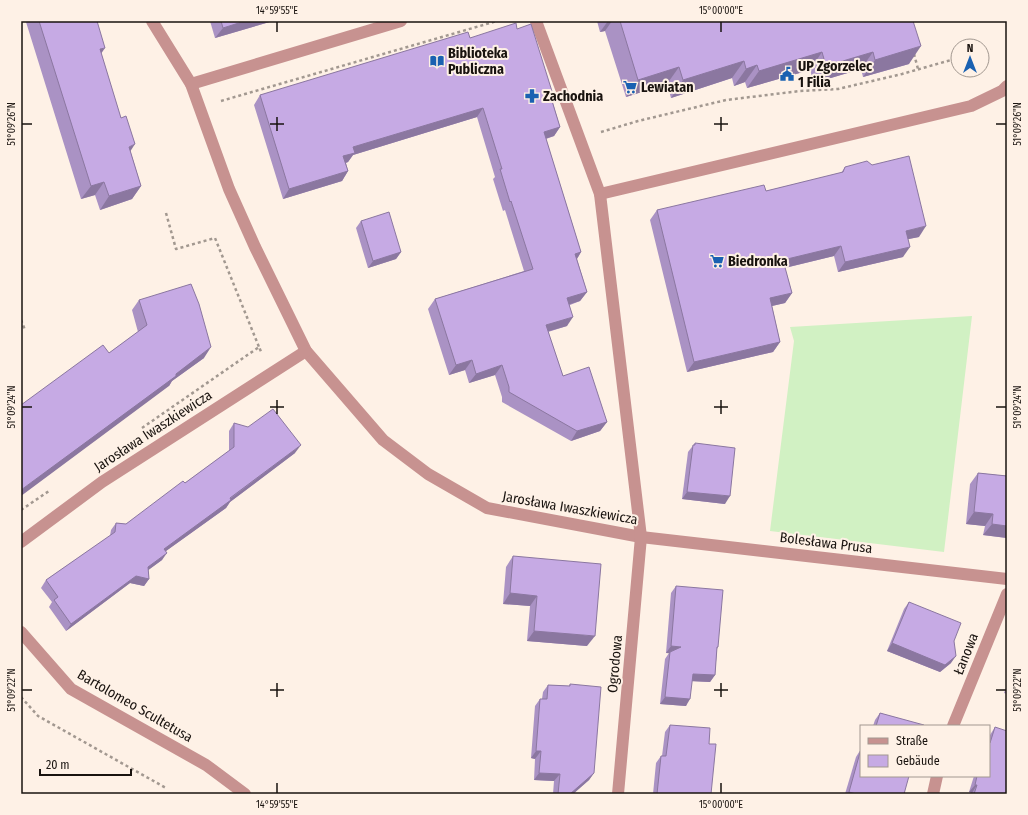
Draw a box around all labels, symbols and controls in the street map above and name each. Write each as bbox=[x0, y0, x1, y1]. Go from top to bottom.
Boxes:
text: 14°59'55"E bbox=[256, 5, 298, 17]
text: 15°00'00"E bbox=[699, 5, 743, 17]
north arrow bbox=[950, 38, 990, 78]
text: N bbox=[967, 42, 973, 55]
place label: Biblioteka Publiczna bbox=[448, 45, 508, 78]
library icon: Biblioteka Publiczna bbox=[429, 53, 445, 69]
place label: UP Zgorzelec 1 Filia bbox=[798, 58, 873, 91]
public building icon: UP Zgorzelec 1 Filia bbox=[779, 66, 795, 82]
supermarket icon: Lewiatan bbox=[622, 79, 638, 95]
place label: Lewiatan bbox=[641, 79, 694, 96]
pharmacy icon: Zachodnia bbox=[524, 88, 540, 104]
place label: Zachodnia bbox=[543, 88, 603, 105]
text: 51°09'26"N bbox=[6, 102, 18, 146]
text: 51°09'26"N bbox=[1012, 102, 1024, 146]
supermarket icon: Biedronka bbox=[709, 253, 725, 269]
place label: Biedronka bbox=[728, 253, 788, 270]
text: 51°09'24"N bbox=[6, 385, 18, 429]
text: 51°09'24"N bbox=[1012, 385, 1024, 429]
street label: Jarosława Iwaszkiewicza bbox=[91, 386, 215, 475]
street label: Jarosława Iwaszkiewicza bbox=[501, 488, 639, 528]
street label: Bolesława Prusa bbox=[779, 529, 873, 557]
street label: Łanowa bbox=[950, 630, 982, 678]
street label: Ogrodowa bbox=[604, 634, 626, 694]
street label: Bartolomeo Scultetusa bbox=[74, 666, 196, 746]
text: 51°09'22"N bbox=[6, 668, 18, 712]
text: 51°09'22"N bbox=[1012, 668, 1024, 712]
legend bbox=[860, 725, 990, 777]
text: Straße bbox=[896, 734, 928, 748]
scale bar bbox=[40, 751, 131, 777]
text: Gebäude bbox=[896, 754, 940, 768]
text: 20 m bbox=[46, 758, 70, 772]
text: 14°59'55"E bbox=[256, 799, 298, 811]
text: 15°00'00"E bbox=[699, 799, 743, 811]

